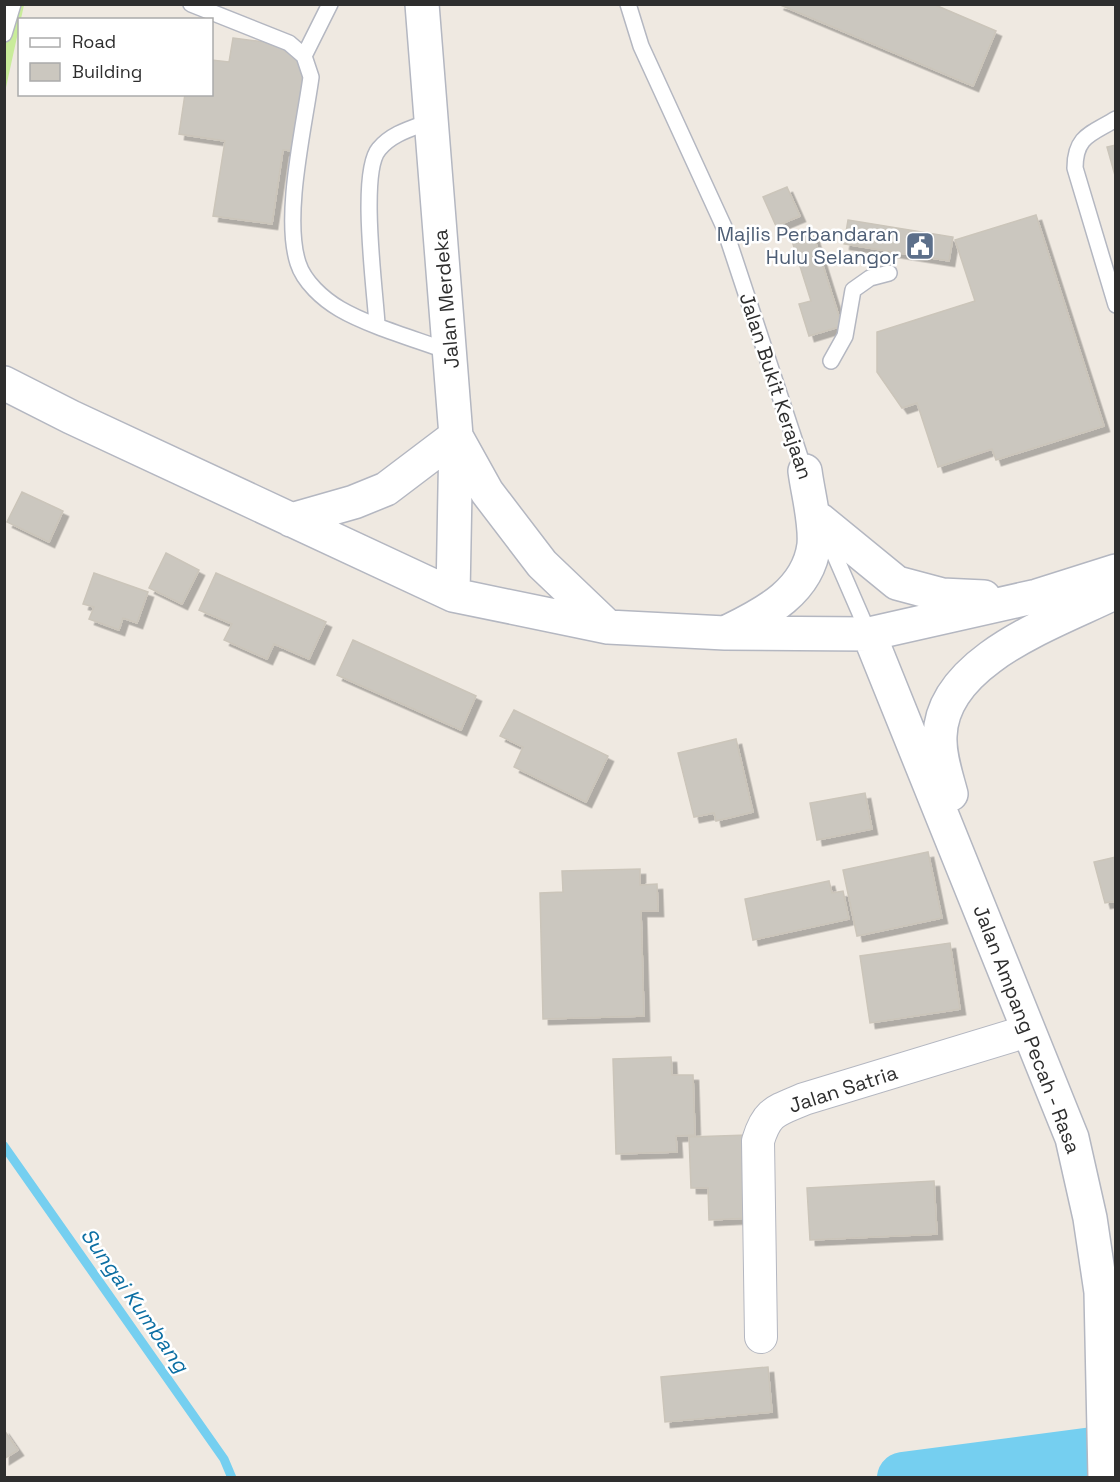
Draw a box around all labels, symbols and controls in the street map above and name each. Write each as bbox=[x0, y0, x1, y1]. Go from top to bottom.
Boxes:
legend bbox=[18, 18, 213, 96]
text: Road bbox=[72, 30, 116, 53]
text: Building bbox=[72, 60, 142, 83]
place label: Majlis Perbandaran Hulu Selangor bbox=[717, 221, 899, 270]
street label: Jalan Merdeka bbox=[427, 228, 465, 370]
public building icon: Majlis Perbandaran Hulu Selangor bbox=[904, 230, 936, 262]
street label: Jalan Bukit Kerajaan bbox=[734, 289, 818, 483]
street label: Jalan Ampang Pecah - Rasa bbox=[968, 901, 1086, 1157]
street label: Jalan Satria bbox=[785, 1059, 901, 1119]
water label: Sungai Kumbang bbox=[75, 1223, 196, 1379]

